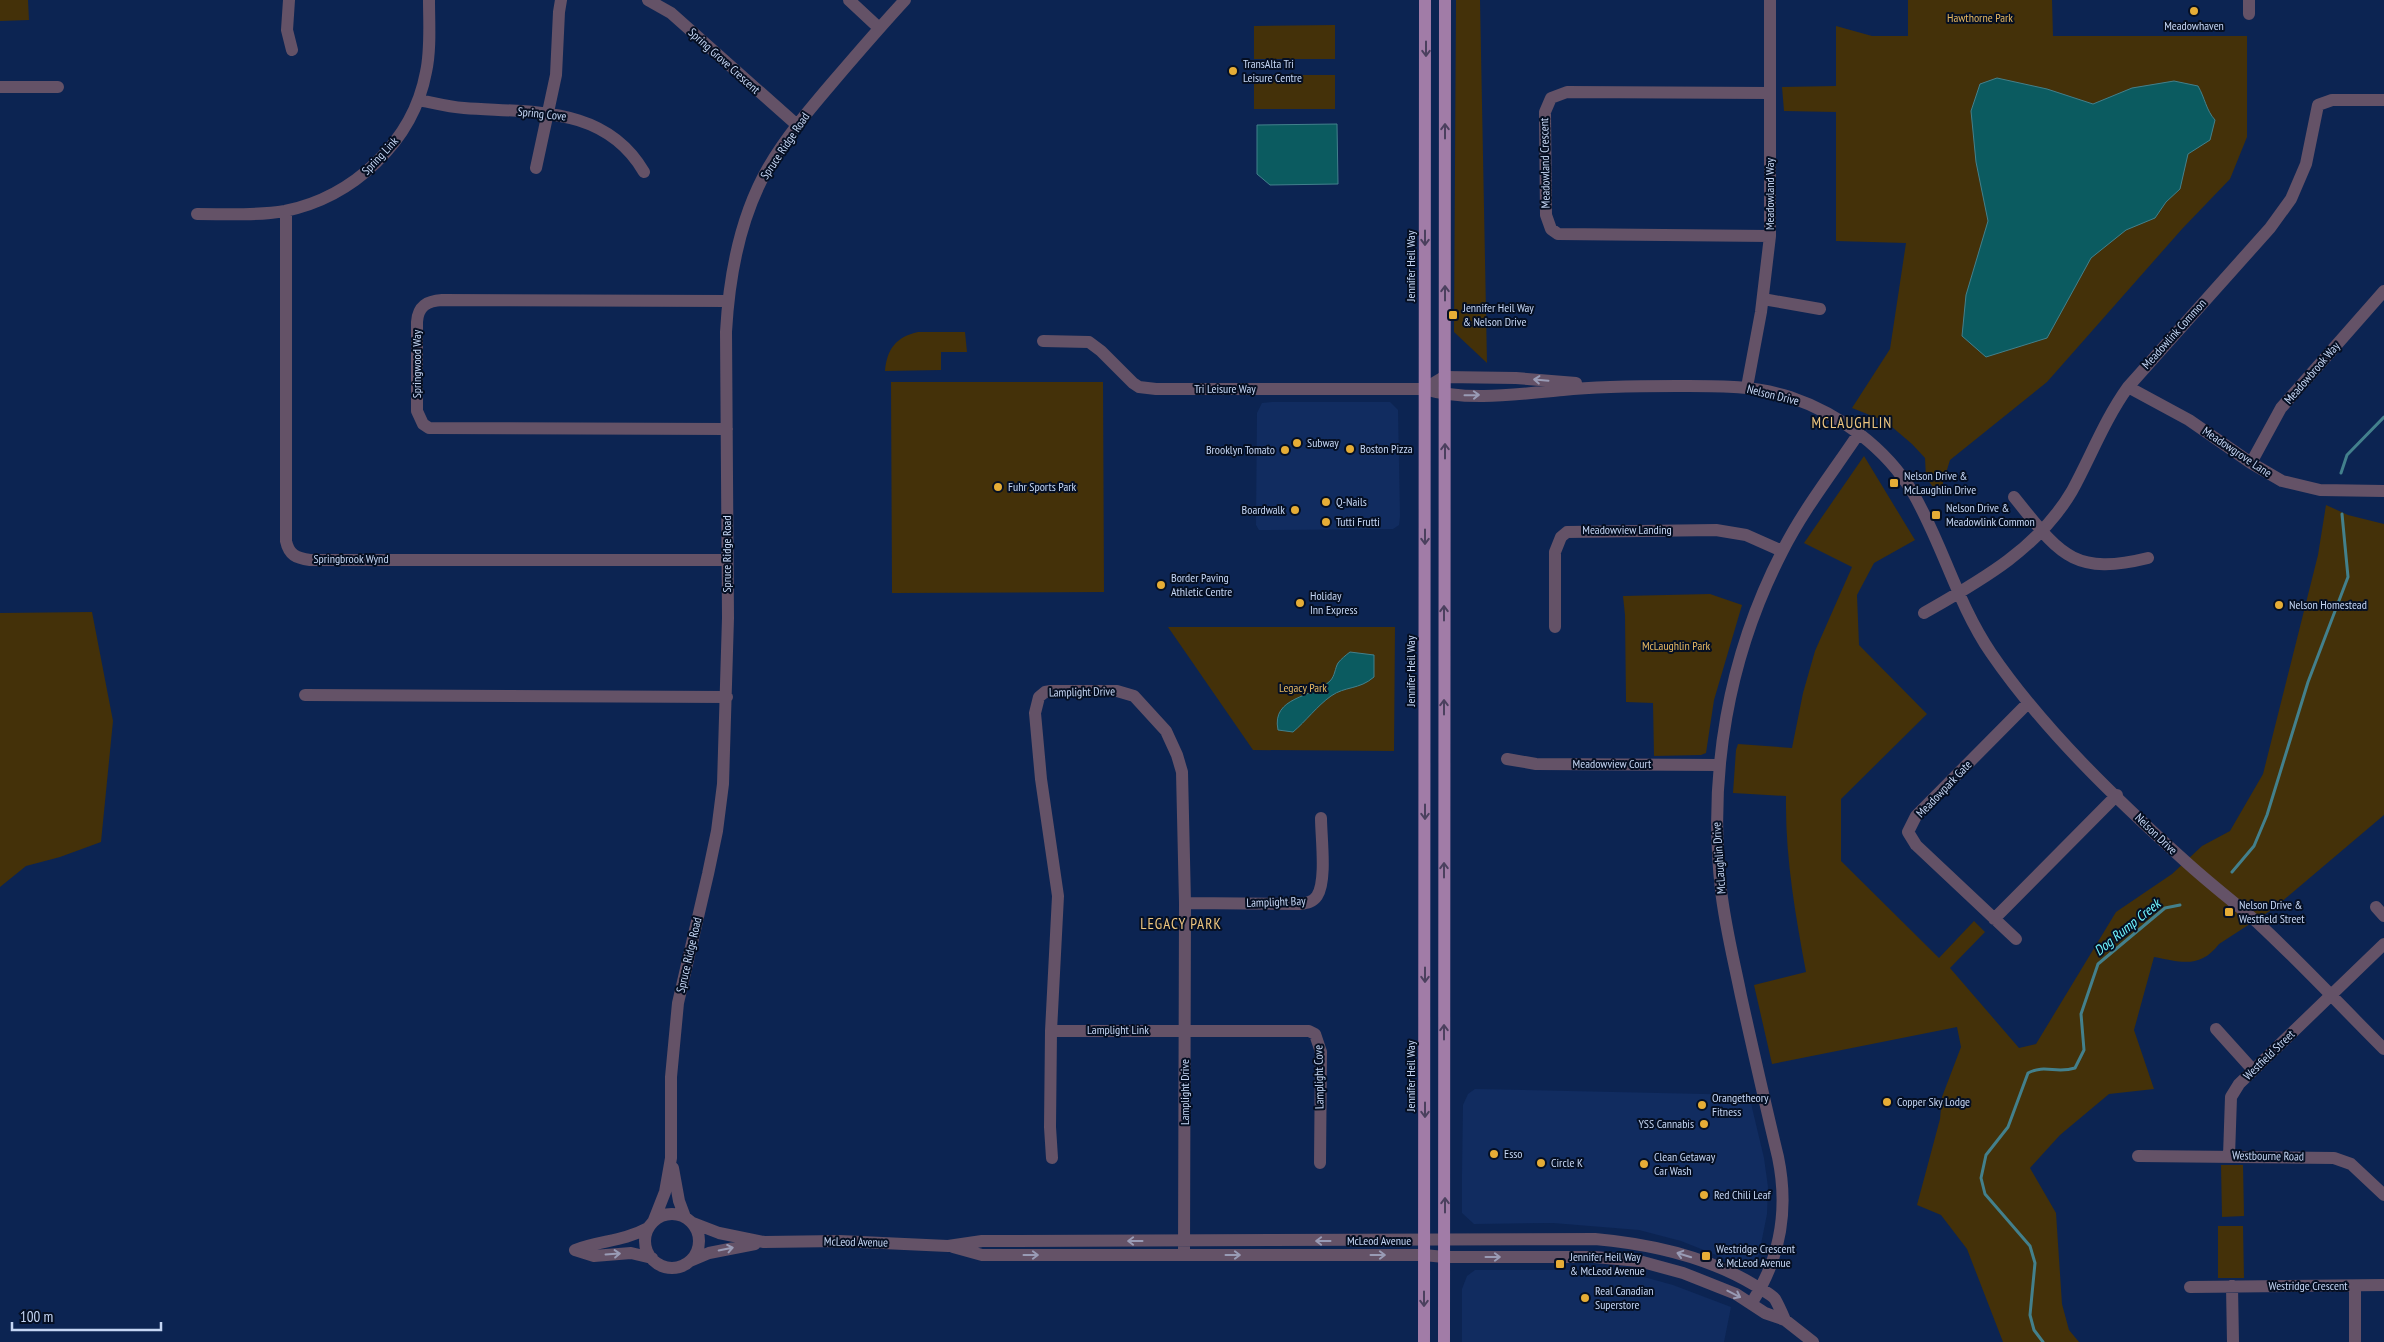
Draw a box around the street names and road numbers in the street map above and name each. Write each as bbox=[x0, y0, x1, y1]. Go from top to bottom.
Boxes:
street label: Spring Grove Crescent bbox=[686, 25, 764, 97]
street label: Spring Cove bbox=[517, 103, 567, 124]
street label: Spruce Ridge Road bbox=[757, 110, 812, 182]
street label: Meadowland Crescent bbox=[1536, 117, 1553, 208]
street label: Spring Link bbox=[358, 133, 401, 178]
street label: Meadowland Way bbox=[1762, 157, 1777, 230]
street label: Jennifer Heil Way bbox=[1403, 230, 1418, 302]
street label: Meadowlink Common bbox=[2138, 296, 2209, 372]
street label: Springwood Way bbox=[409, 329, 424, 398]
street label: Meadowbrook Way bbox=[2281, 338, 2343, 407]
street label: Tri Leisure Way bbox=[1194, 381, 1256, 396]
street label: Nelson Drive bbox=[1746, 381, 1801, 408]
street label: Meadowgrove Lane bbox=[2200, 423, 2275, 480]
street label: Spruce Ridge Road bbox=[719, 515, 734, 593]
street label: Meadowview Landing bbox=[1582, 522, 1672, 537]
street label: Springbrook Wynd bbox=[313, 551, 389, 566]
street label: Jennifer Heil Way bbox=[1403, 635, 1418, 707]
street label: Lamplight Drive bbox=[1049, 683, 1115, 700]
street label: Meadowview Court bbox=[1573, 756, 1652, 771]
street label: Meadowpark Gate bbox=[1913, 757, 1975, 820]
street label: Nelson Drive bbox=[2132, 810, 2181, 857]
street label: McLaughlin Drive bbox=[1708, 821, 1729, 895]
street label: Lamplight Bay bbox=[1246, 893, 1306, 910]
street label: Spruce Ridge Road bbox=[673, 916, 704, 994]
street label: Lamplight Link bbox=[1087, 1022, 1149, 1037]
street label: Westfield Street bbox=[2240, 1026, 2298, 1083]
street label: Jennifer Heil Way bbox=[1403, 1040, 1418, 1112]
street label: Lamplight Cove bbox=[1310, 1045, 1327, 1109]
street label: Lamplight Drive bbox=[1177, 1059, 1192, 1125]
street label: Westbourne Road bbox=[2232, 1147, 2304, 1164]
street label: McLeod Avenue bbox=[824, 1233, 888, 1250]
street label: McLeod Avenue bbox=[1347, 1233, 1411, 1248]
street label: Westridge Crescent bbox=[2269, 1278, 2348, 1293]

